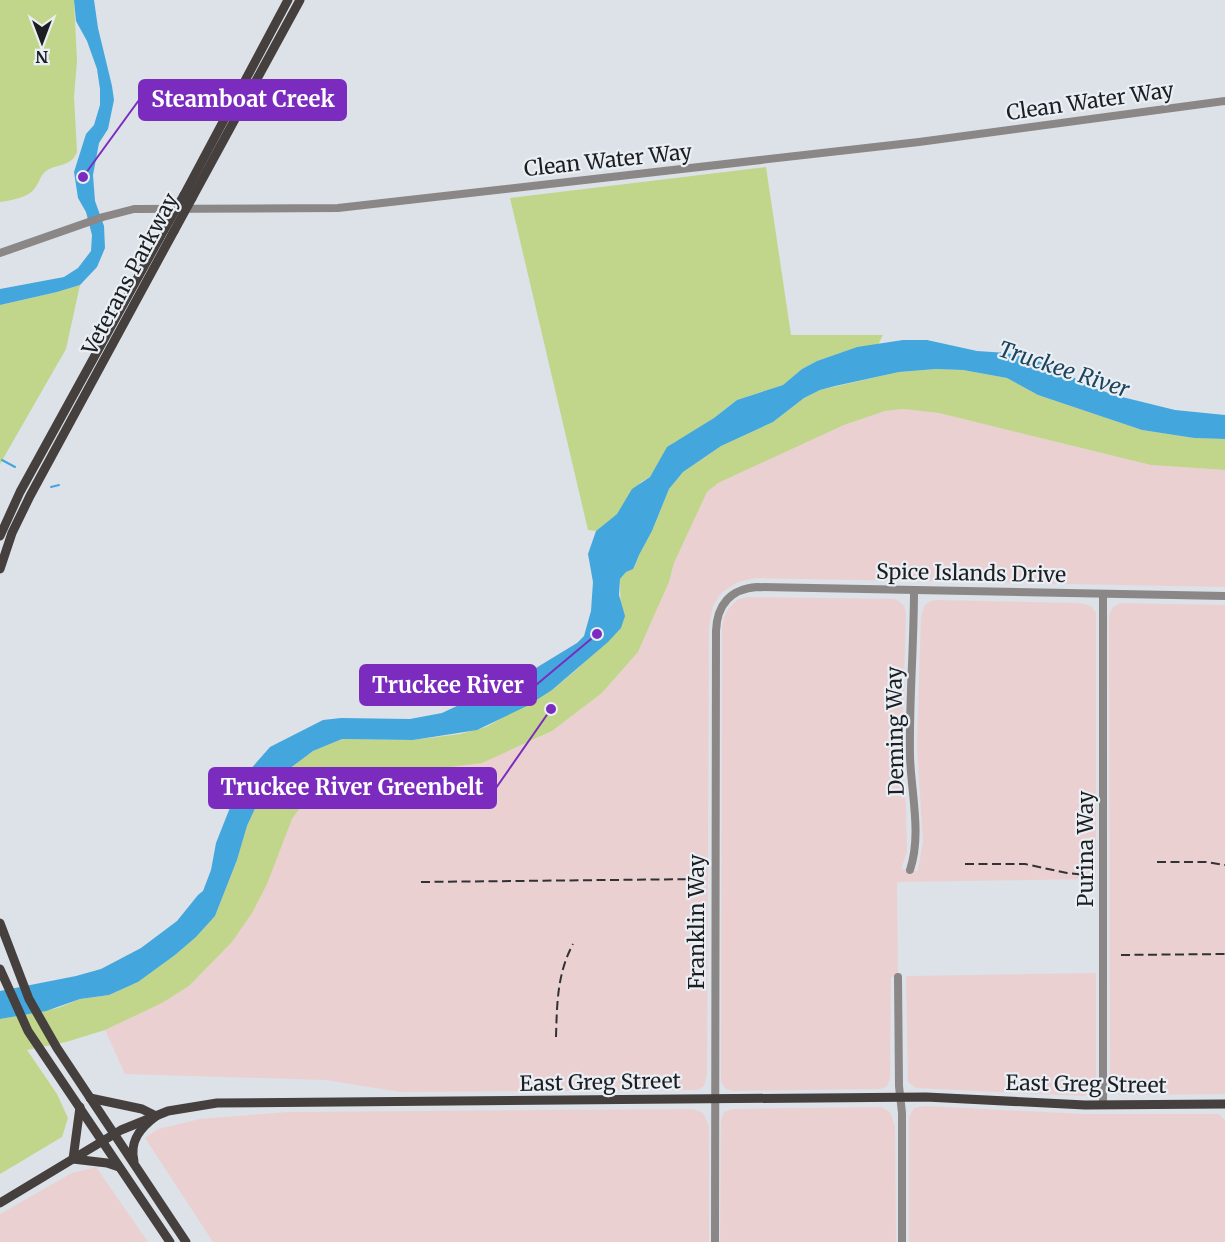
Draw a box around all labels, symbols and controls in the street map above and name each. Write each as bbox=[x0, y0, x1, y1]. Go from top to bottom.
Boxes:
north arrow bbox=[12, 12, 72, 72]
text: N bbox=[35, 47, 48, 67]
street label: Clean Water Way bbox=[1005, 76, 1176, 126]
callout: Steamboat Creek bbox=[139, 80, 346, 120]
text: Steamboat Creek bbox=[151, 85, 335, 113]
street label: Clean Water Way bbox=[523, 138, 694, 182]
street label: Veterans Parkway bbox=[75, 188, 184, 361]
water label: Truckee River bbox=[995, 335, 1134, 404]
street label: Spice Islands Drive bbox=[876, 558, 1066, 588]
callout: Truckee River bbox=[360, 665, 536, 705]
street label: Deming Way bbox=[880, 665, 910, 796]
text: Truckee River bbox=[372, 671, 524, 699]
callout: Truckee River Greenbelt bbox=[209, 768, 496, 808]
text: Truckee River Greenbelt bbox=[220, 773, 484, 801]
street label: Purina Way bbox=[1072, 790, 1099, 907]
street label: Franklin Way bbox=[683, 854, 710, 990]
street label: East Greg Street bbox=[519, 1067, 681, 1097]
street label: East Greg Street bbox=[1005, 1069, 1167, 1099]

